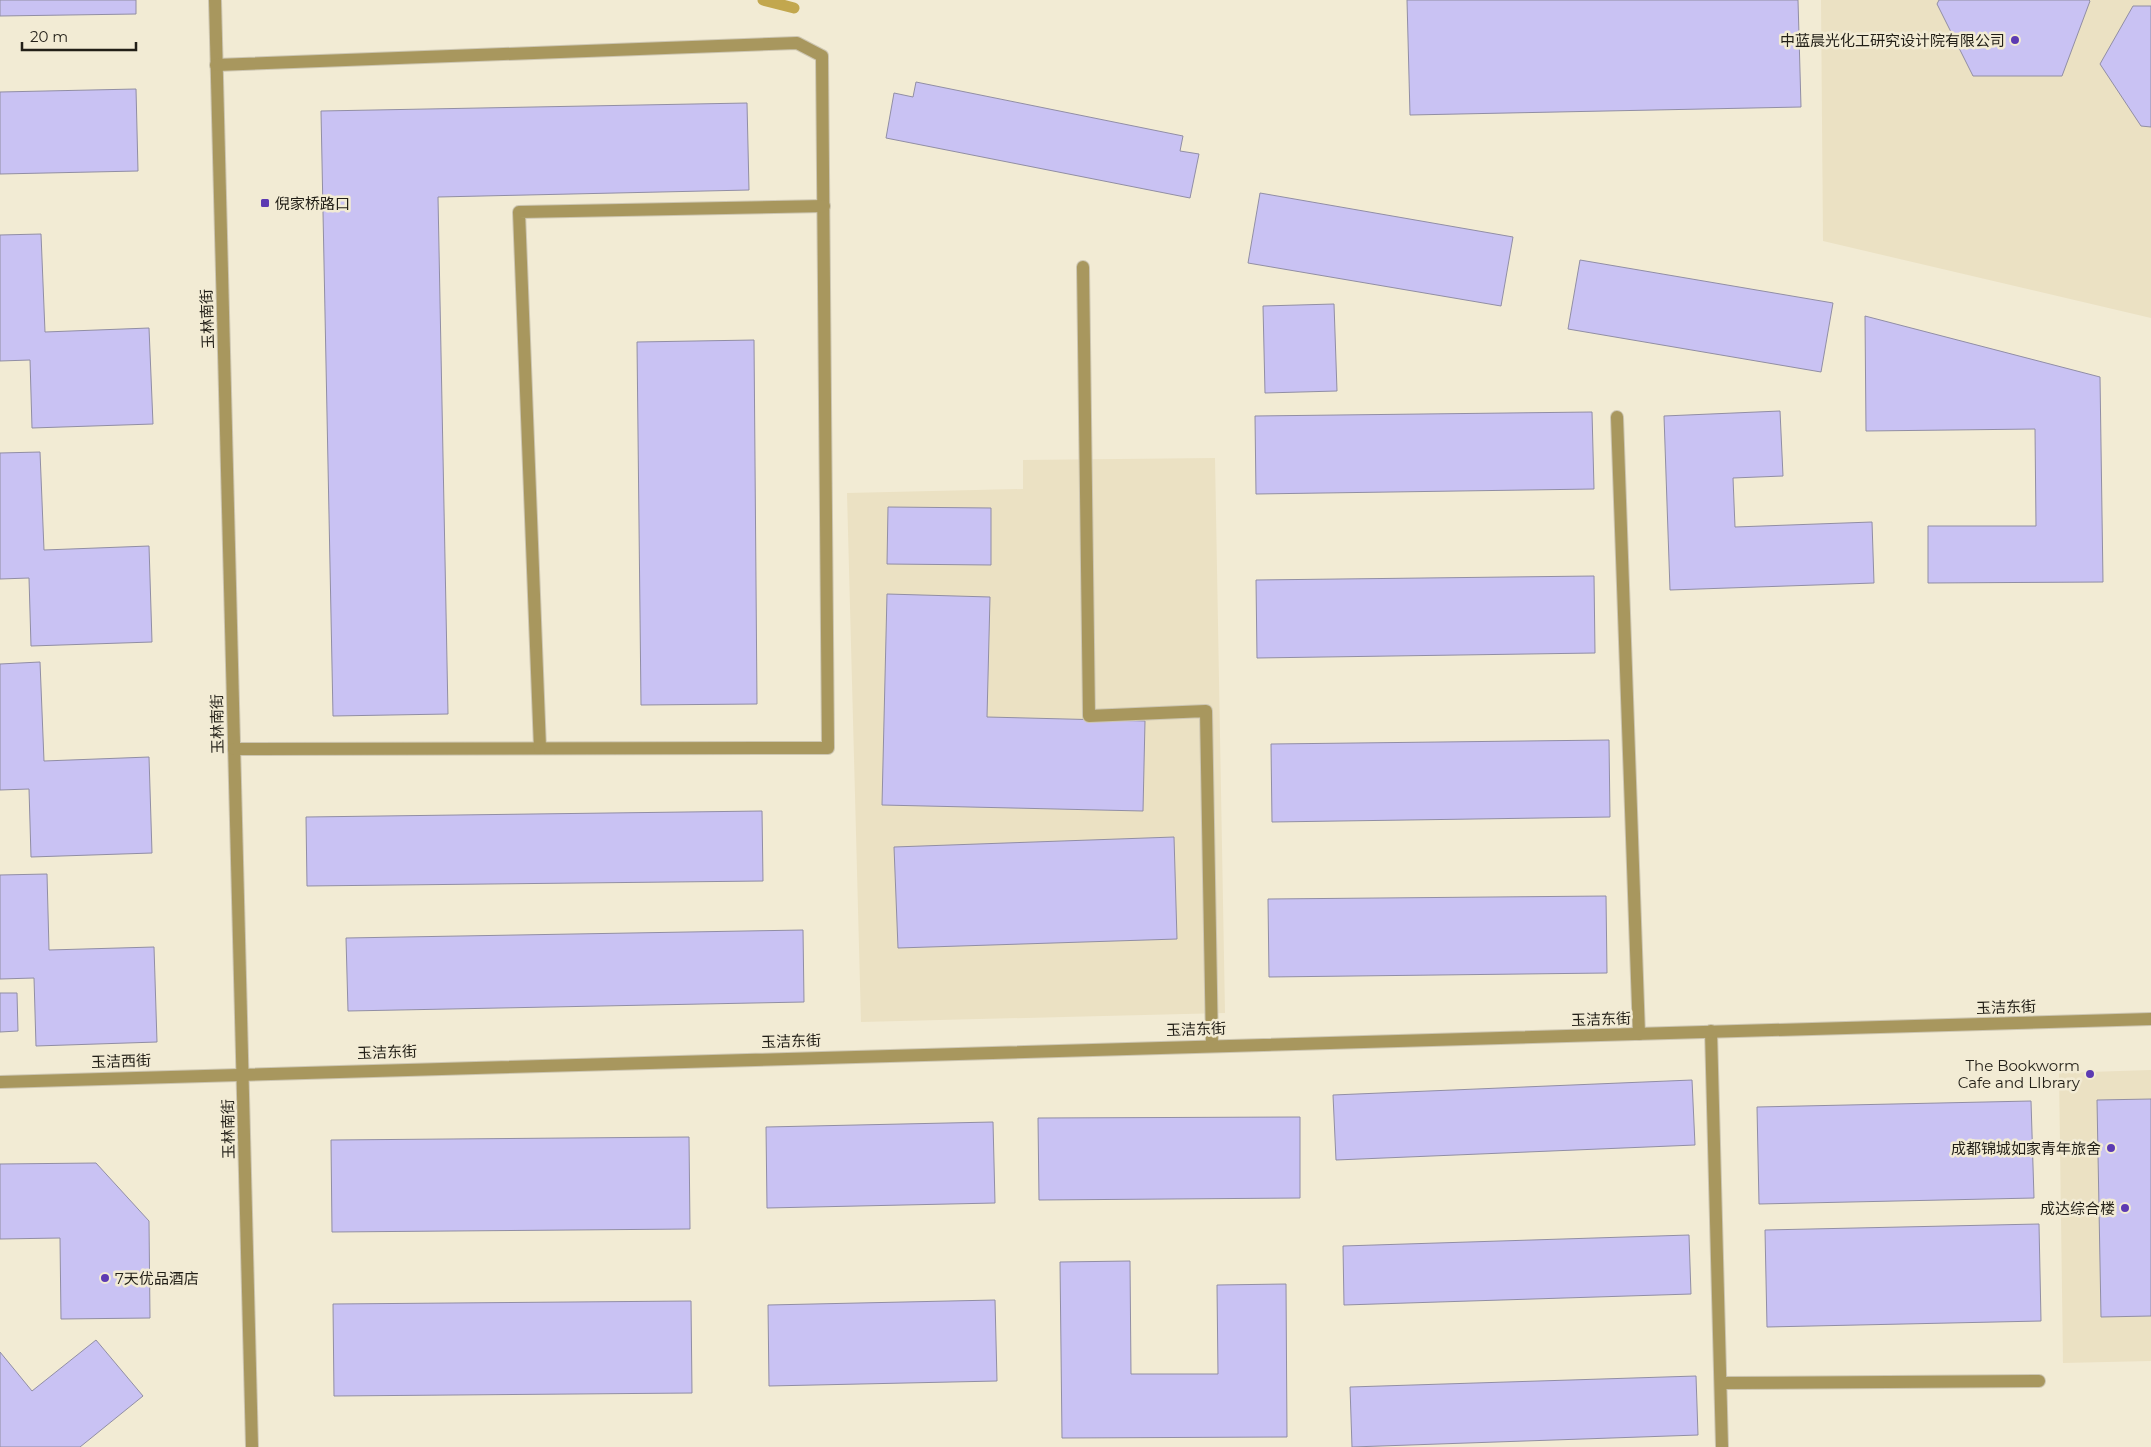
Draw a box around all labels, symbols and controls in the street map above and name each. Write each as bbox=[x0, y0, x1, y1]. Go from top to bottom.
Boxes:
scale bar bbox=[22, 20, 136, 52]
text: 20 m bbox=[30, 27, 68, 46]
place label: 中蓝晨光化工研究设计院有限公司 bbox=[1780, 31, 2005, 50]
marker: 中蓝晨光化工研究设计院有限公司 bbox=[2009, 34, 2021, 46]
place label: 倪家桥路口 bbox=[275, 194, 350, 213]
marker: 倪家桥路口 bbox=[259, 197, 271, 209]
street label: 玉林南街 bbox=[196, 289, 218, 349]
street label: 玉林南街 bbox=[207, 694, 227, 754]
street label: 玉洁东街 bbox=[1976, 996, 2036, 1018]
street label: 玉洁东街 bbox=[1571, 1008, 1631, 1030]
street label: 玉洁东街 bbox=[1166, 1018, 1226, 1040]
street label: 玉洁东街 bbox=[761, 1030, 821, 1052]
street label: 玉洁东街 bbox=[357, 1041, 417, 1063]
street label: 玉洁西街 bbox=[91, 1050, 151, 1072]
place label: The Bookworm Cafe and LIbrary bbox=[1958, 1056, 2081, 1092]
marker: The Bookworm Cafe and LIbrary bbox=[2084, 1068, 2096, 1080]
street label: 玉林南街 bbox=[218, 1099, 238, 1159]
place label: 成都锦城如家青年旅舍 bbox=[1951, 1139, 2101, 1158]
marker: 成都锦城如家青年旅舍 bbox=[2105, 1142, 2117, 1154]
place label: 成达综合楼 bbox=[2040, 1199, 2115, 1218]
marker: 成达综合楼 bbox=[2119, 1202, 2131, 1214]
place label: 7天优品酒店 bbox=[115, 1269, 199, 1288]
marker: 7天优品酒店 bbox=[99, 1272, 111, 1284]

